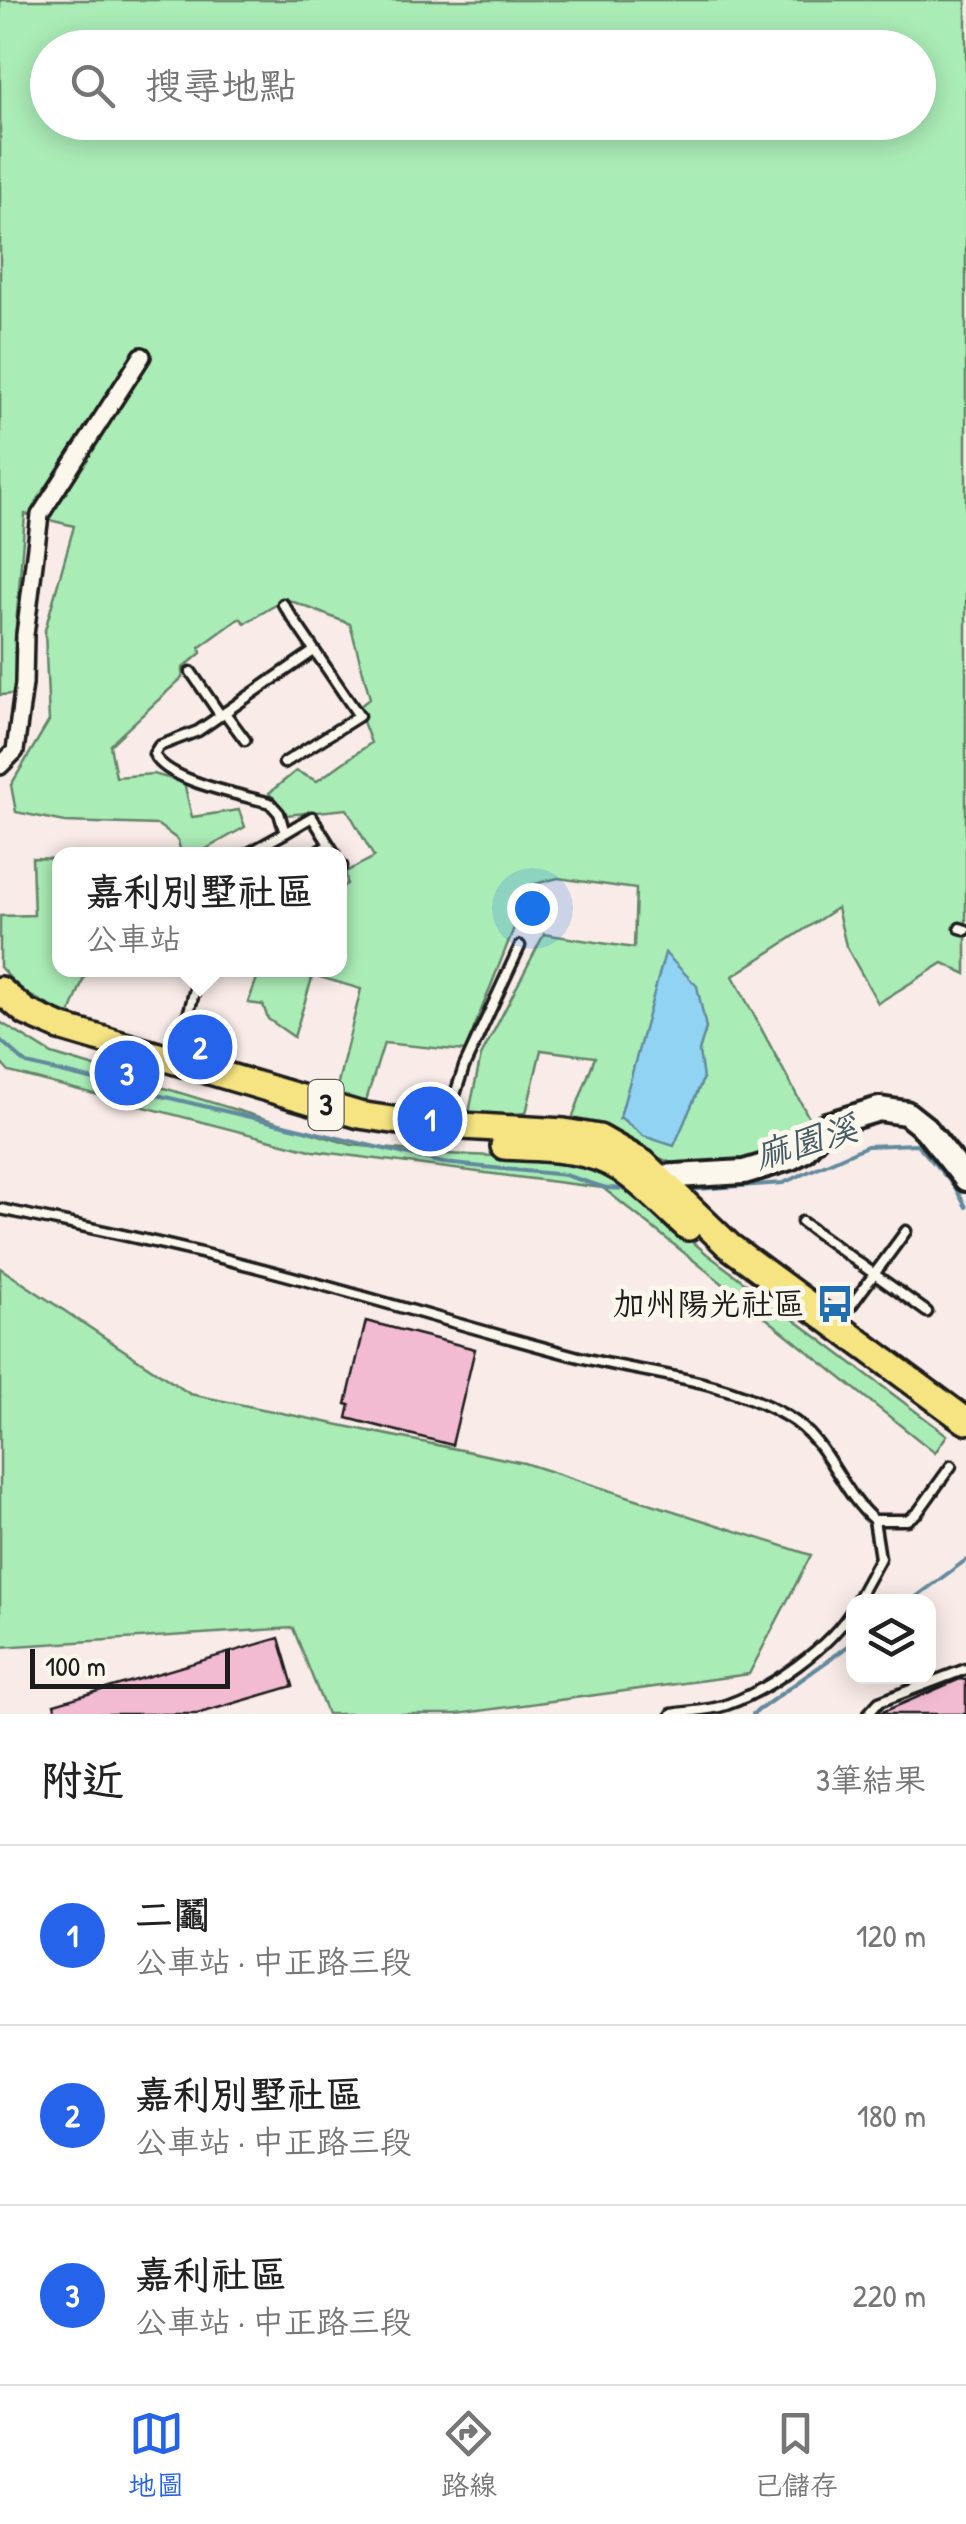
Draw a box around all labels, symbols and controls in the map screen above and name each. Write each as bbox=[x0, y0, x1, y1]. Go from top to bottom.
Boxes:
search box bbox=[30, 30, 936, 140]
icon: search bbox=[65, 58, 120, 113]
text: 搜尋地點 bbox=[145, 59, 297, 111]
popup bbox=[52, 847, 347, 977]
text: 嘉利別墅社區 bbox=[85, 865, 314, 917]
your location bbox=[507, 883, 558, 934]
text: 公車站 bbox=[85, 917, 182, 960]
pin: 2 bbox=[168, 1010, 232, 1084]
pin: 3 bbox=[94, 1036, 160, 1110]
road number: 3 bbox=[308, 1080, 344, 1130]
pin: 1 bbox=[398, 1082, 462, 1156]
water label: 麻園溪 bbox=[749, 1103, 865, 1179]
place label: 加州陽光社區 bbox=[613, 1282, 805, 1325]
bus stop icon: 加州陽光社區 bbox=[814, 1283, 856, 1325]
map controls bbox=[846, 1594, 936, 1684]
button: layers bbox=[846, 1594, 936, 1684]
scale bar bbox=[30, 1644, 230, 1688]
text: 100 m bbox=[45, 1647, 106, 1685]
text: 附近 bbox=[40, 1751, 124, 1808]
text: 3筆結果 bbox=[816, 1758, 926, 1801]
text: 二鬮 bbox=[135, 1888, 211, 1940]
text: 1 bbox=[67, 1914, 78, 1957]
text: 120 m bbox=[856, 1914, 926, 1957]
text: 公車站 · 中正路三段 bbox=[135, 1940, 412, 1983]
text: 嘉利別墅社區 bbox=[135, 2068, 363, 2120]
text: 2 bbox=[65, 2094, 80, 2137]
text: 180 m bbox=[857, 2094, 926, 2137]
text: 公車站 · 中正路三段 bbox=[135, 2120, 412, 2163]
text: 嘉利社區 bbox=[135, 2248, 287, 2300]
text: 3 bbox=[65, 2274, 80, 2317]
text: 220 m bbox=[853, 2274, 926, 2317]
text: 公車站 · 中正路三段 bbox=[135, 2300, 412, 2343]
tab: 地圖 bbox=[128, 2406, 184, 2504]
tab: 路線 bbox=[441, 2406, 497, 2504]
tab: 已儲存 bbox=[754, 2406, 838, 2504]

